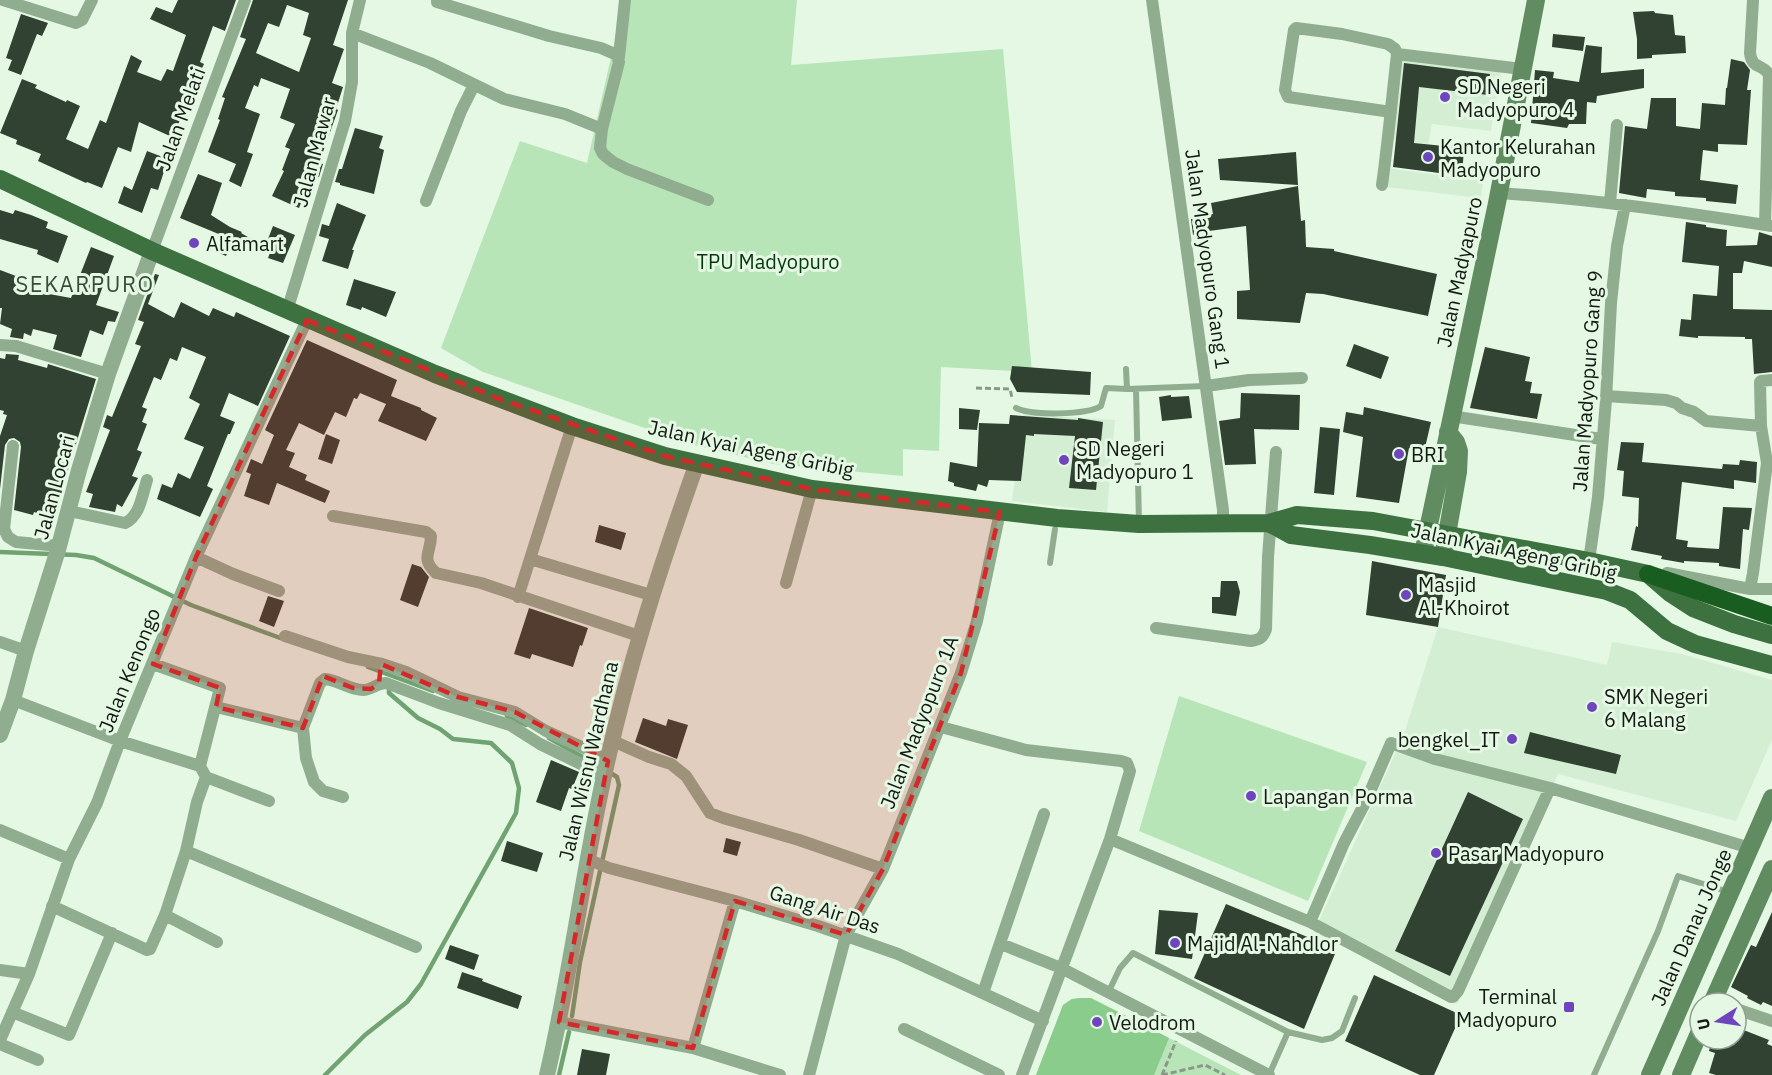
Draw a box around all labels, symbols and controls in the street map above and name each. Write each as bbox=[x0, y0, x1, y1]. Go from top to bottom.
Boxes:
street label: Jalan Melati bbox=[149, 63, 211, 175]
place label: SD Negeri Madyopuro 4 bbox=[1457, 73, 1575, 123]
marker: SD Negeri Madyopuro 4 bbox=[1438, 90, 1452, 104]
street label: Jalan Mawar bbox=[286, 94, 342, 210]
place label: Kantor Kelurahan Madyopuro bbox=[1440, 133, 1596, 183]
street label: Jalan Madyopuro Gang 1 bbox=[1179, 147, 1237, 371]
marker: Kantor Kelurahan Madyopuro bbox=[1421, 150, 1435, 164]
street label: Jalan Madyapuro bbox=[1430, 194, 1488, 350]
place label: Alfamart bbox=[206, 230, 284, 257]
marker: Alfamart bbox=[187, 236, 201, 250]
park label: TPU Madyopuro bbox=[697, 248, 839, 275]
district label: SEKARPURO bbox=[16, 269, 154, 298]
street label: Jalan Madyopuro Gang 9 bbox=[1566, 269, 1608, 493]
street label: Jalan Kyai Ageng Gribig bbox=[646, 413, 857, 483]
street label: Jalan Locari bbox=[27, 432, 81, 542]
place label: SD Negeri Madyopuro 1 bbox=[1076, 435, 1194, 485]
place label: BRI bbox=[1411, 441, 1445, 468]
marker: BRI bbox=[1392, 447, 1406, 461]
marker: SD Negeri Madyopuro 1 bbox=[1057, 453, 1071, 467]
street label: Jalan Kyai Ageng Gribig bbox=[1409, 516, 1620, 586]
place label: Masjid Al-Khoirot bbox=[1418, 571, 1510, 621]
marker: Masjid Al-Khoirot bbox=[1399, 588, 1413, 602]
street label: Jalan Kenongo bbox=[92, 604, 166, 736]
street label: Jalan Madyopuro 1A bbox=[873, 631, 965, 813]
street label: Jalan Wisnu Wardhana bbox=[552, 658, 624, 864]
place label: SMK Negeri 6 Malang bbox=[1604, 683, 1708, 733]
marker: SMK Negeri 6 Malang bbox=[1585, 700, 1599, 714]
place label: bengkel_IT bbox=[1398, 726, 1500, 753]
marker: bengkel_IT bbox=[1505, 732, 1519, 746]
place label: Lapangan Porma bbox=[1263, 783, 1413, 810]
marker: Lapangan Porma bbox=[1244, 789, 1258, 803]
place label: Pasar Madyopuro bbox=[1448, 840, 1604, 867]
street label: Jalan Danau Jonge bbox=[1644, 844, 1738, 1010]
marker: Pasar Madyopuro bbox=[1429, 846, 1443, 860]
street label: Gang Air Das bbox=[766, 878, 884, 940]
place label: Majid Al-Nahdlor bbox=[1187, 930, 1338, 957]
marker: Majid Al-Nahdlor bbox=[1168, 936, 1182, 950]
place label: Terminal Madyopuro bbox=[1456, 983, 1557, 1033]
north arrow bbox=[1688, 991, 1748, 1051]
marker: Terminal Madyopuro bbox=[1562, 1000, 1576, 1014]
place label: Velodrom bbox=[1109, 1009, 1196, 1036]
marker: Velodrom bbox=[1090, 1015, 1104, 1029]
text: U bbox=[1692, 1017, 1714, 1032]

